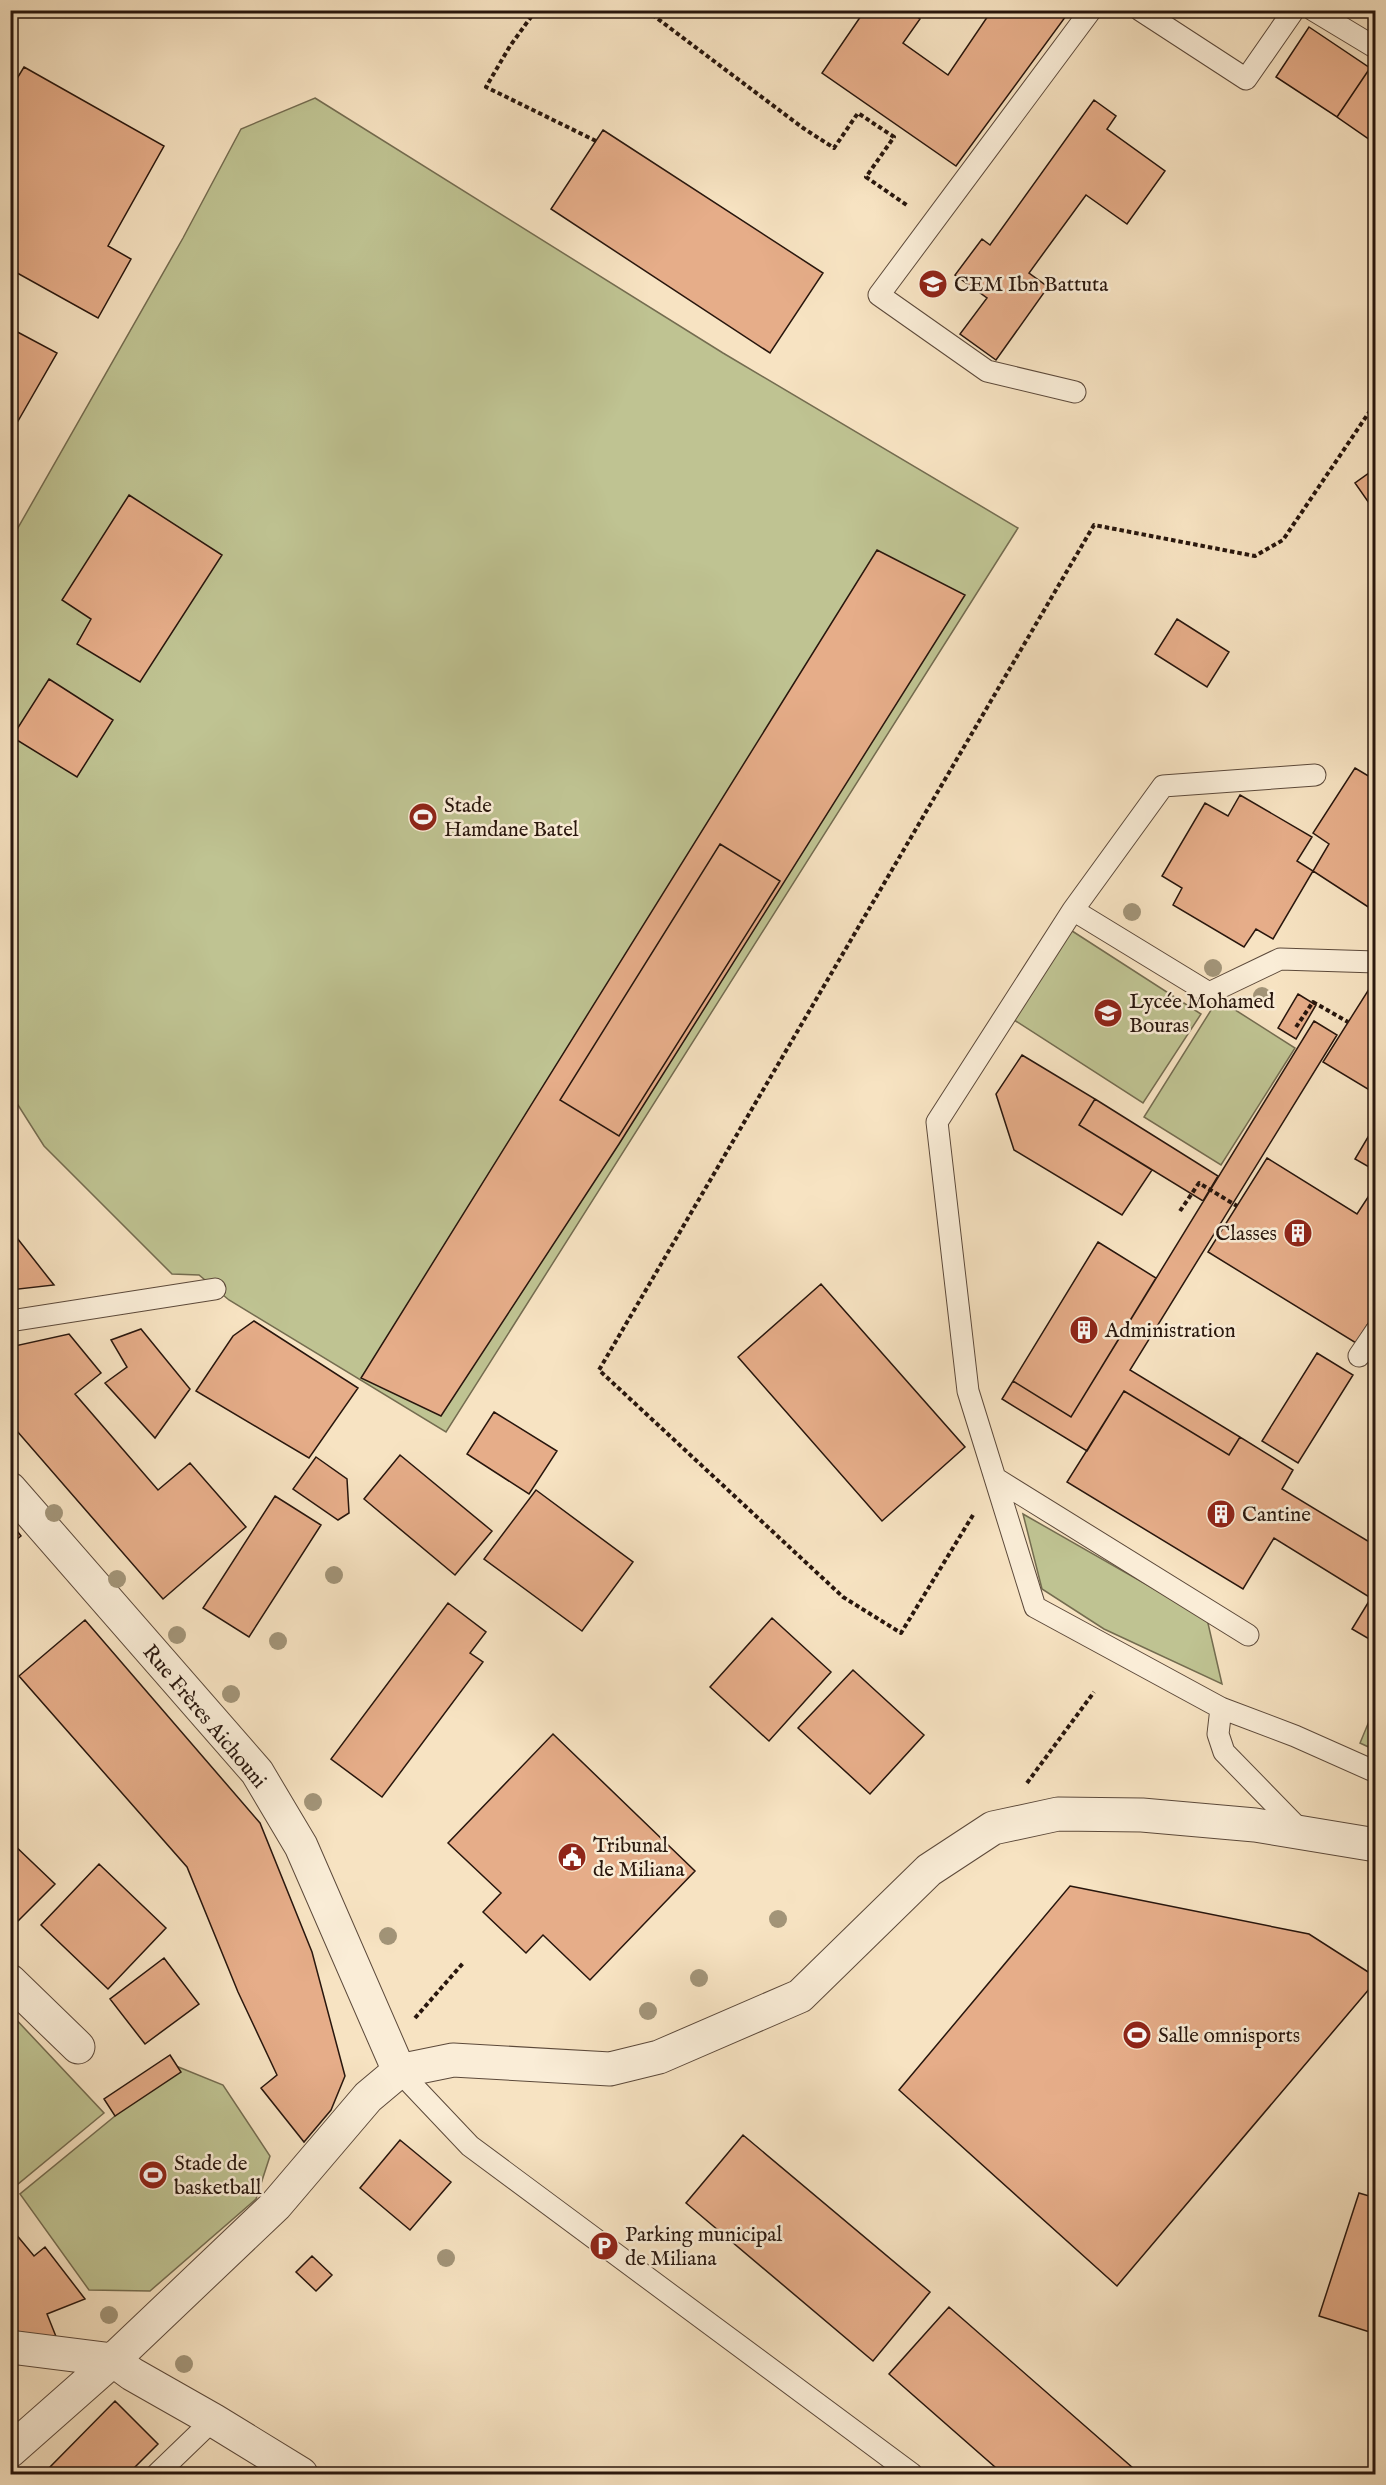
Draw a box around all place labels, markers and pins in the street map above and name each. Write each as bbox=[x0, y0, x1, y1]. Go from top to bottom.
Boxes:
school or university icon: CEM Ibn Battuta bbox=[917, 268, 949, 300]
place label: CEM Ibn Battuta bbox=[954, 272, 1109, 299]
place label: Stade Hamdane Batel bbox=[444, 793, 579, 844]
sports icon: Stade Hamdane Batel bbox=[407, 801, 439, 833]
place label: Lycée Mohamed Bouras bbox=[1129, 989, 1275, 1040]
school or university icon: Lycée Mohamed Bouras bbox=[1092, 997, 1124, 1029]
building icon: Classes bbox=[1282, 1217, 1314, 1249]
place label: Classes bbox=[1215, 1221, 1277, 1248]
building icon: Administration bbox=[1068, 1314, 1100, 1346]
place label: Administration bbox=[1104, 1318, 1236, 1345]
building icon: Cantine bbox=[1205, 1498, 1237, 1530]
place label: Cantine bbox=[1242, 1502, 1311, 1529]
place label: Tribunal de Miliana bbox=[593, 1833, 685, 1884]
public building icon: Tribunal de Miliana bbox=[556, 1841, 588, 1873]
sports icon: Salle omnisports bbox=[1121, 2019, 1153, 2051]
place label: Salle omnisports bbox=[1158, 2023, 1300, 2050]
place label: Stade de basketball bbox=[174, 2151, 262, 2202]
sports icon: Stade de basketball bbox=[137, 2159, 169, 2191]
place label: Parking municipal de Miliana bbox=[625, 2222, 782, 2273]
parking icon: Parking municipal de Miliana bbox=[588, 2230, 620, 2262]

